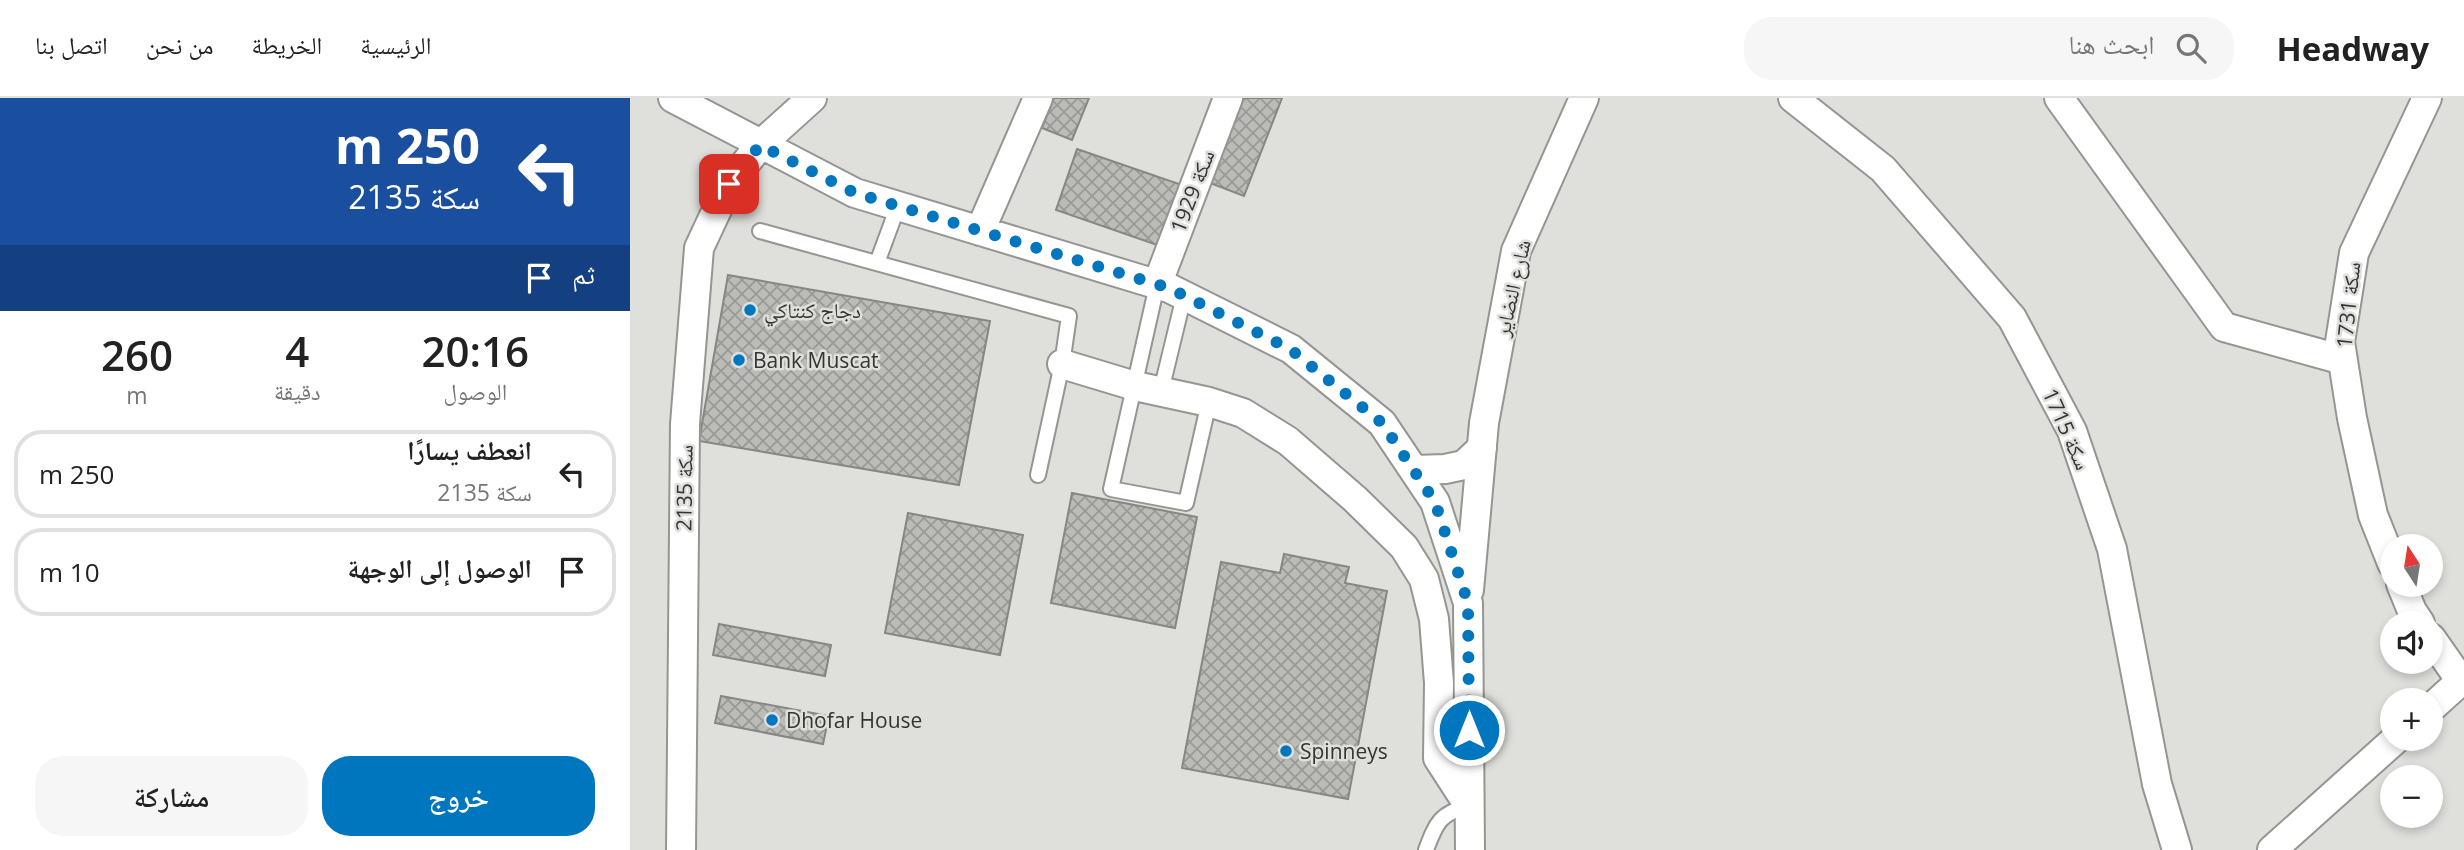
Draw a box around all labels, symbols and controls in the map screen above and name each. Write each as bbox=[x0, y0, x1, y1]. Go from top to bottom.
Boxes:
search box bbox=[1744, 17, 2234, 80]
text: ابحث هنا bbox=[2068, 26, 2154, 62]
text: Headway bbox=[2276, 26, 2429, 71]
text: اتصل بنا bbox=[35, 28, 108, 61]
text: من نحن bbox=[146, 28, 214, 61]
text: الخريطة bbox=[252, 28, 322, 61]
text: الرئيسية bbox=[360, 28, 431, 61]
icon: search bbox=[2172, 29, 2210, 67]
text: 250 m bbox=[335, 112, 480, 178]
icon: left bbox=[504, 126, 595, 217]
street label: سكة 1929 bbox=[1163, 146, 1221, 236]
pin bbox=[699, 154, 759, 214]
icon: arrive bbox=[710, 165, 748, 203]
text: سكة 2135 bbox=[348, 175, 480, 218]
street label: شارع النضاير bbox=[1487, 237, 1537, 340]
text: ثم bbox=[572, 256, 595, 292]
icon: arrive bbox=[520, 259, 558, 297]
street label: سكة 1731 bbox=[2330, 261, 2366, 349]
place label: دجاج كنتاكي bbox=[764, 296, 861, 327]
marker: دجاج كنتاكي bbox=[742, 302, 758, 318]
text: 4 bbox=[285, 322, 309, 379]
text: 20:16 bbox=[422, 322, 529, 379]
text: 260 bbox=[101, 326, 173, 383]
place label: Bank Muscat bbox=[753, 346, 879, 374]
marker: Bank Muscat bbox=[731, 352, 747, 368]
text: دقيقة bbox=[274, 375, 321, 407]
text: الوصول bbox=[443, 375, 507, 407]
text: m bbox=[126, 379, 148, 411]
street label: سكة 1715 bbox=[2037, 384, 2097, 474]
text: انعطف يسارًا bbox=[407, 432, 532, 468]
street label: سكة 2135 bbox=[669, 445, 699, 531]
icon: left bbox=[553, 455, 591, 493]
text: 250 m bbox=[39, 456, 114, 492]
text: سكة 2135 bbox=[437, 476, 532, 508]
north arrow bbox=[2380, 534, 2443, 597]
map controls bbox=[2380, 534, 2443, 828]
text: الوصول إلى الوجهة bbox=[348, 550, 532, 586]
icon: arrive bbox=[553, 553, 591, 591]
text: 10 m bbox=[39, 554, 100, 590]
button: sound bbox=[2380, 611, 2443, 674]
button: + bbox=[2380, 688, 2443, 751]
position arrow bbox=[1432, 693, 1506, 767]
place label: Dhofar House bbox=[786, 706, 922, 734]
marker: Dhofar House bbox=[764, 712, 780, 728]
place label: Spinneys bbox=[1300, 737, 1388, 765]
marker: Spinneys bbox=[1278, 743, 1294, 759]
button: مشاركة bbox=[35, 756, 308, 836]
button: خروج bbox=[322, 756, 595, 836]
button: − bbox=[2380, 765, 2443, 828]

